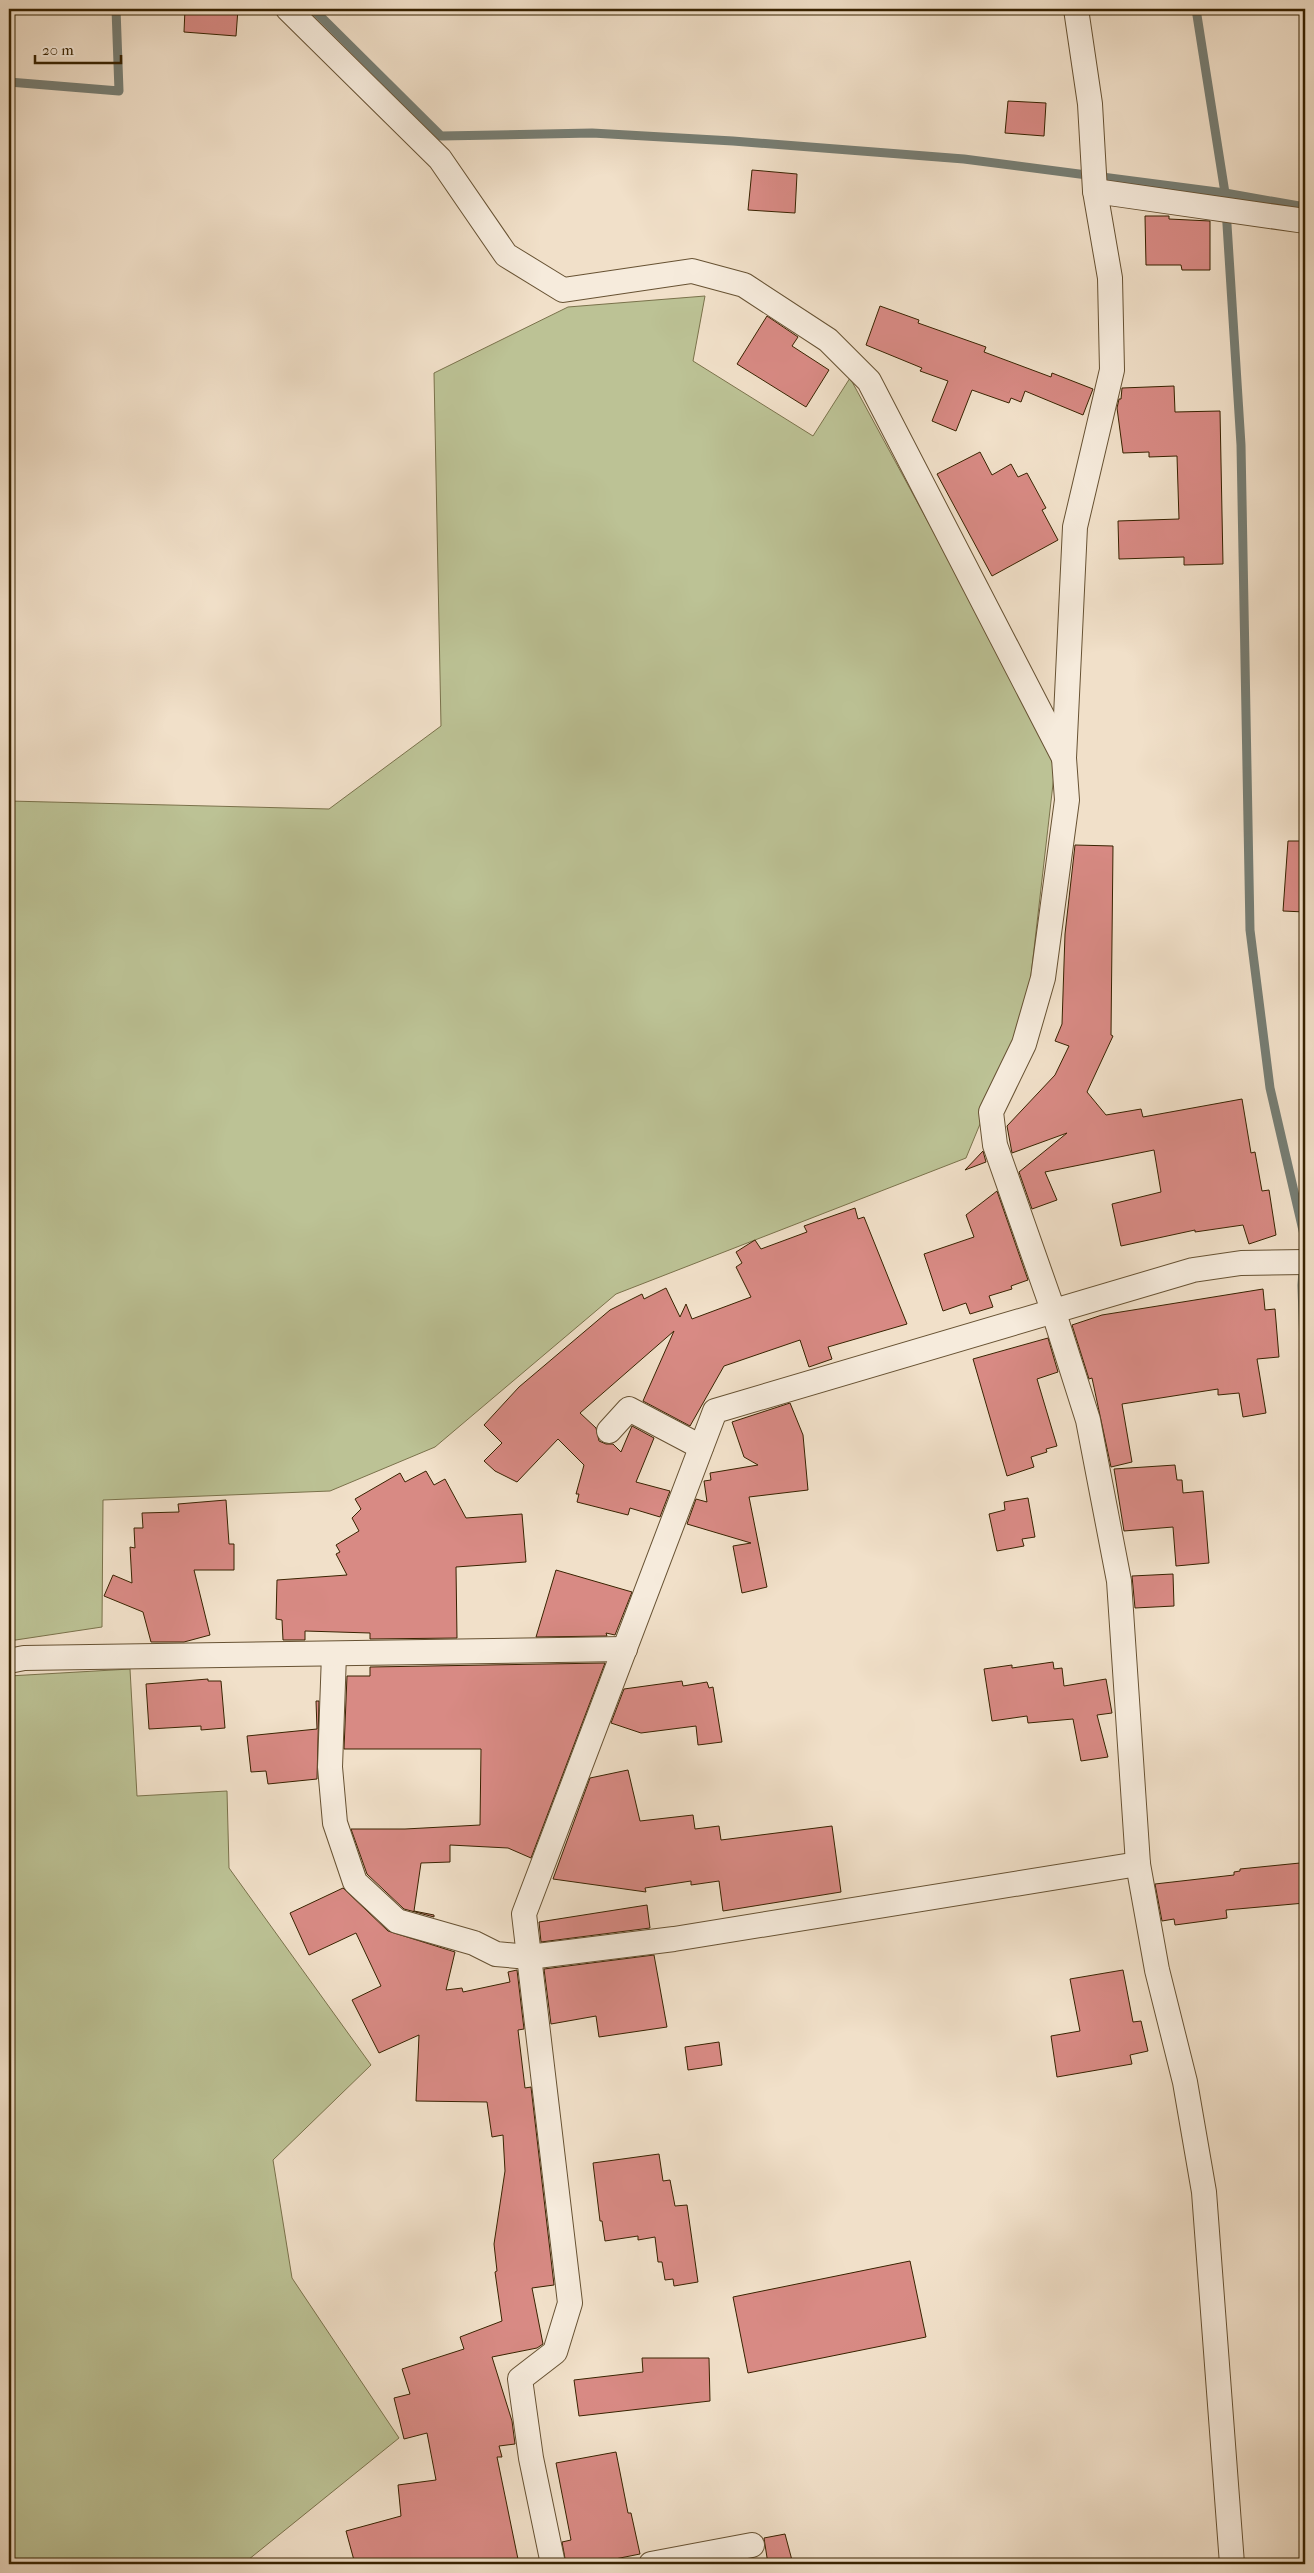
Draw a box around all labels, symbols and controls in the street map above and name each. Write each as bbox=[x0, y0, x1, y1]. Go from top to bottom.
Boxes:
scale bar bbox=[35, 32, 121, 64]
text: 20 m bbox=[42, 41, 74, 59]

